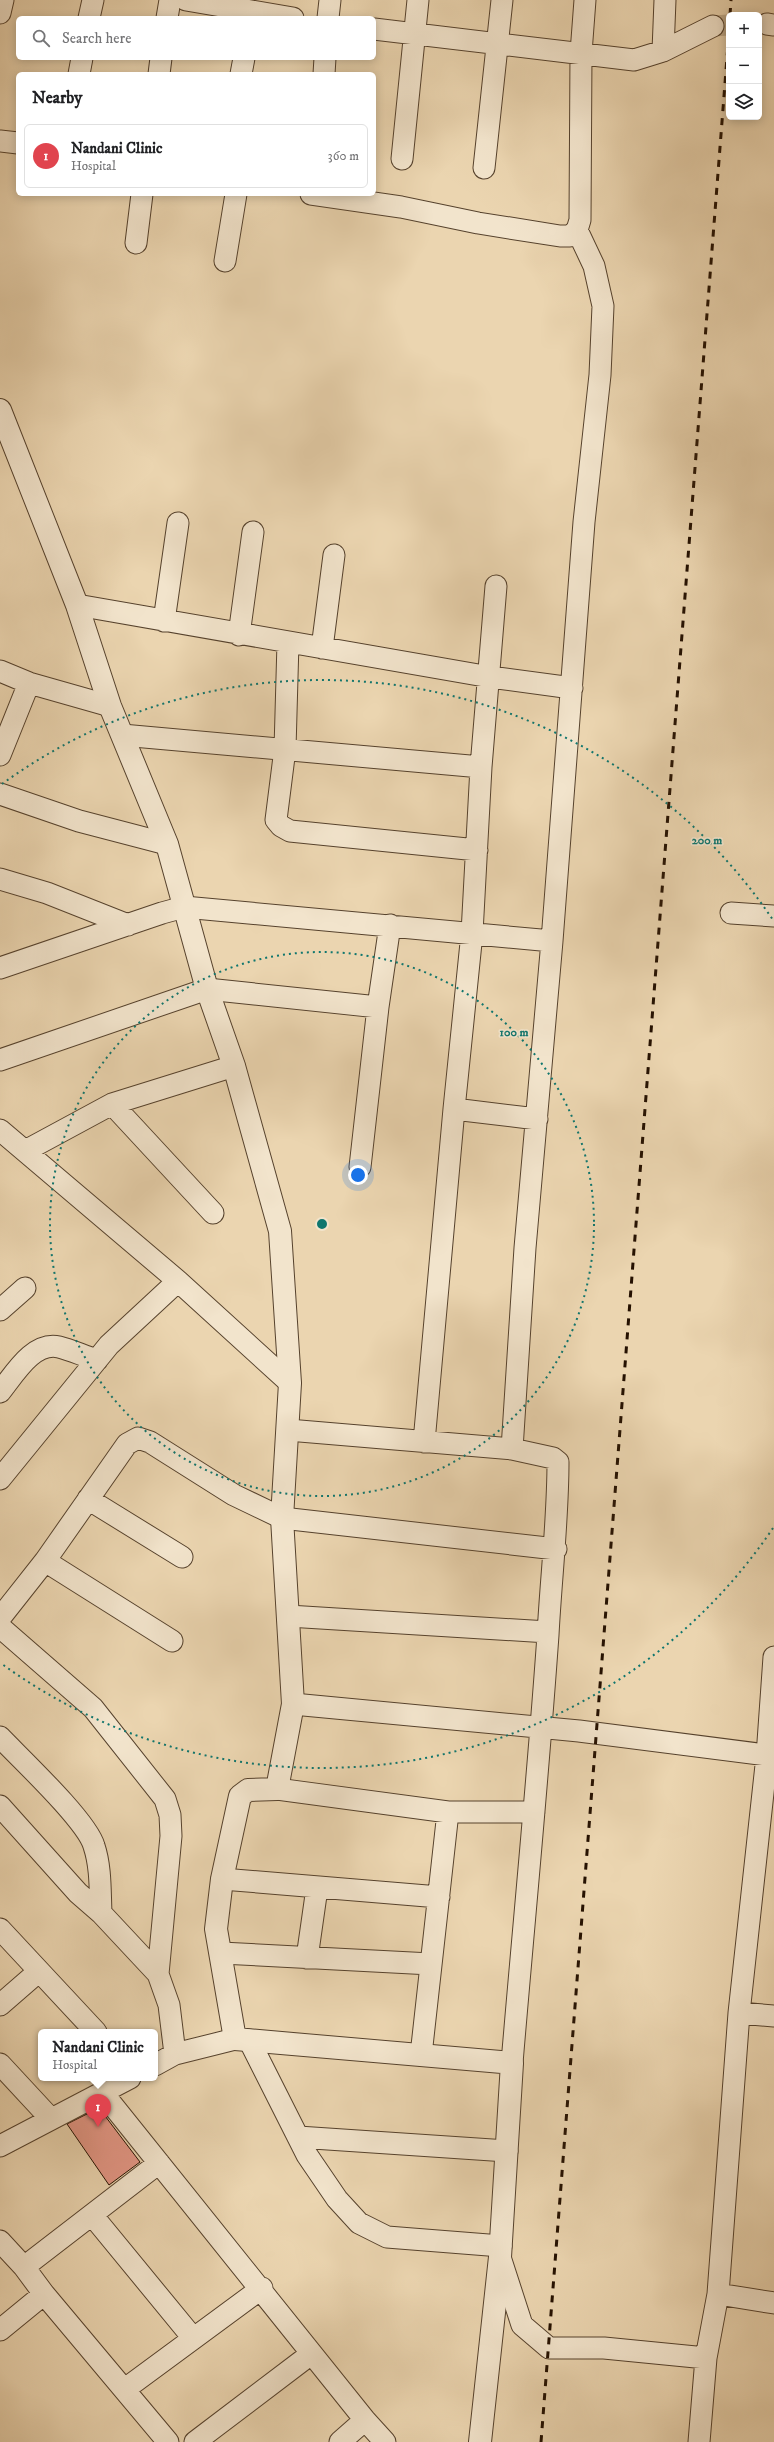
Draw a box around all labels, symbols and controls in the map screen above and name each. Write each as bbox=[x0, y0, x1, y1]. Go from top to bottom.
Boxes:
map controls bbox=[726, 12, 762, 120]
button: + bbox=[726, 12, 762, 48]
search box bbox=[16, 16, 376, 60]
icon: search bbox=[30, 27, 52, 49]
text: Search here bbox=[62, 29, 131, 48]
button: − bbox=[726, 48, 762, 84]
button: layers bbox=[726, 84, 762, 120]
text: Nearby bbox=[32, 87, 82, 109]
text: Nandani Clinic bbox=[71, 139, 162, 158]
text: 1 bbox=[44, 148, 48, 164]
text: 360 m bbox=[328, 148, 359, 164]
text: Hospital bbox=[71, 158, 116, 174]
text: 200 m bbox=[692, 833, 722, 848]
text: 100 m bbox=[500, 1025, 528, 1040]
your location bbox=[348, 1165, 368, 1185]
centre of rings bbox=[315, 1217, 329, 1231]
popup bbox=[38, 2029, 158, 2081]
text: Nandani Clinic bbox=[52, 2038, 144, 2057]
text: Hospital bbox=[52, 2057, 97, 2073]
pin: 1 bbox=[85, 2094, 111, 2127]

